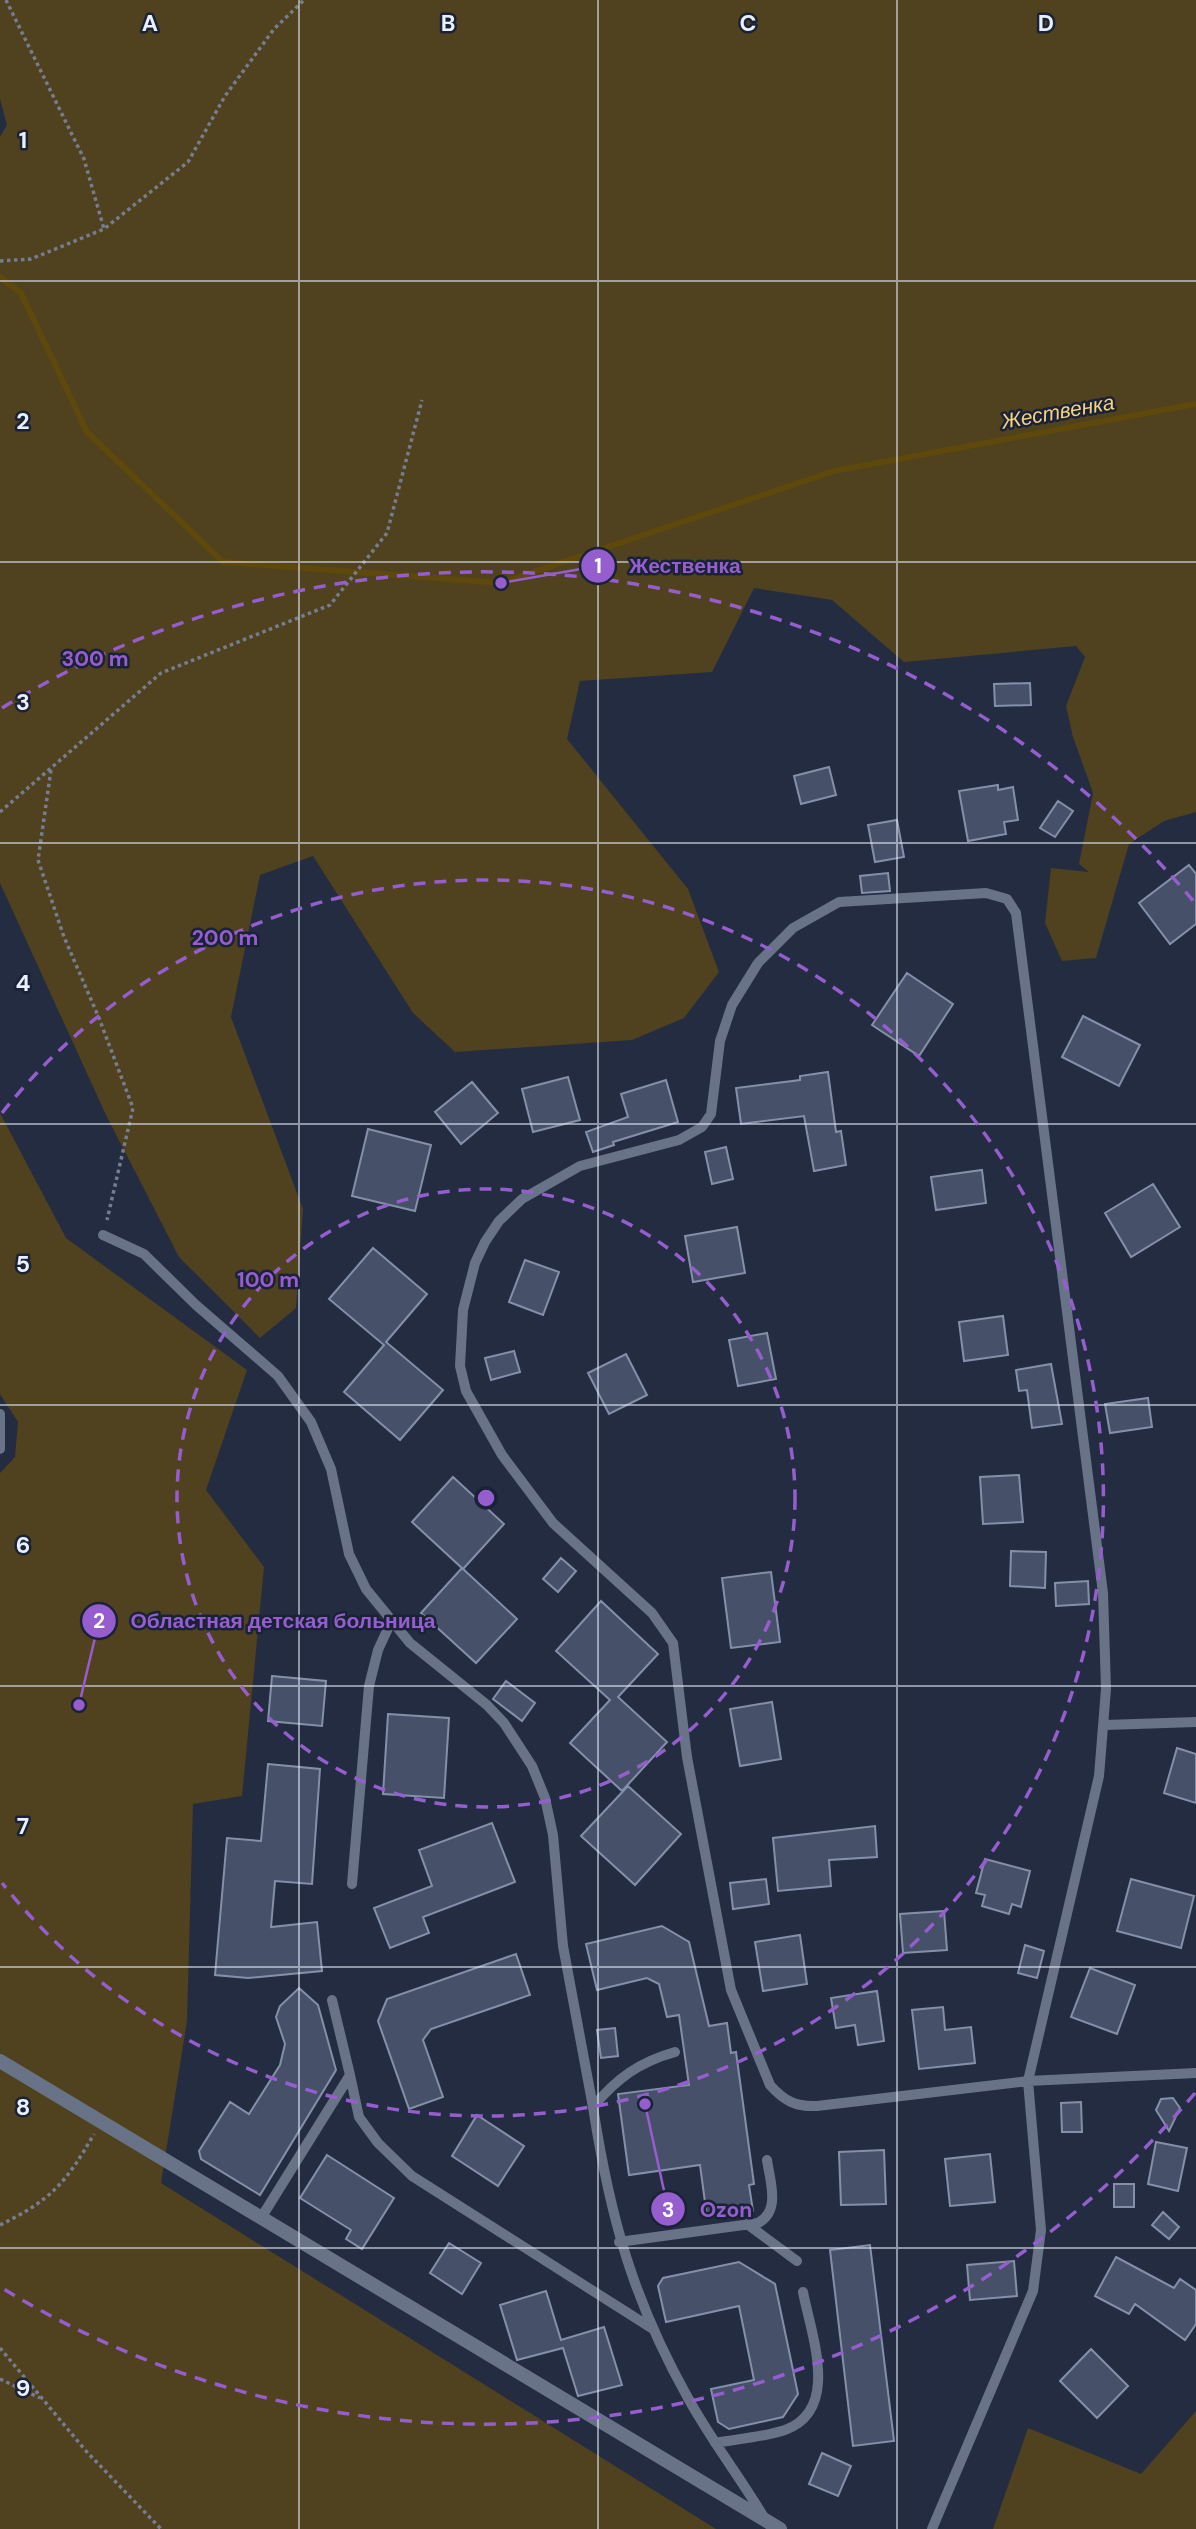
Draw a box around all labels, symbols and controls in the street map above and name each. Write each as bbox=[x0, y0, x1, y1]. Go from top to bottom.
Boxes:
text: A bbox=[142, 8, 158, 38]
text: B bbox=[441, 8, 455, 38]
text: C bbox=[740, 8, 756, 38]
text: D bbox=[1038, 8, 1054, 38]
text: 1 bbox=[19, 125, 27, 155]
water label: Жественка bbox=[998, 388, 1117, 436]
text: 2 bbox=[16, 406, 30, 436]
callout: Жественка bbox=[580, 545, 755, 587]
text: 1 bbox=[594, 552, 602, 580]
text: Жественка bbox=[628, 552, 741, 580]
text: 300 m bbox=[62, 645, 128, 673]
text: 3 bbox=[16, 687, 30, 717]
text: 200 m bbox=[192, 924, 258, 952]
text: 4 bbox=[16, 968, 31, 998]
text: 5 bbox=[16, 1249, 30, 1279]
text: 100 m bbox=[237, 1266, 299, 1294]
centre of rings bbox=[474, 1486, 498, 1510]
text: 6 bbox=[16, 1530, 30, 1560]
callout: Областная детская больница bbox=[81, 1600, 449, 1642]
text: 2 bbox=[93, 1607, 105, 1635]
text: Областная детская больница bbox=[130, 1607, 436, 1635]
text: 7 bbox=[17, 1811, 29, 1841]
text: 8 bbox=[16, 2092, 30, 2122]
callout: Ozon bbox=[651, 2188, 766, 2230]
text: 3 bbox=[662, 2196, 674, 2224]
text: Ozon bbox=[700, 2196, 752, 2224]
text: 9 bbox=[16, 2373, 30, 2403]

